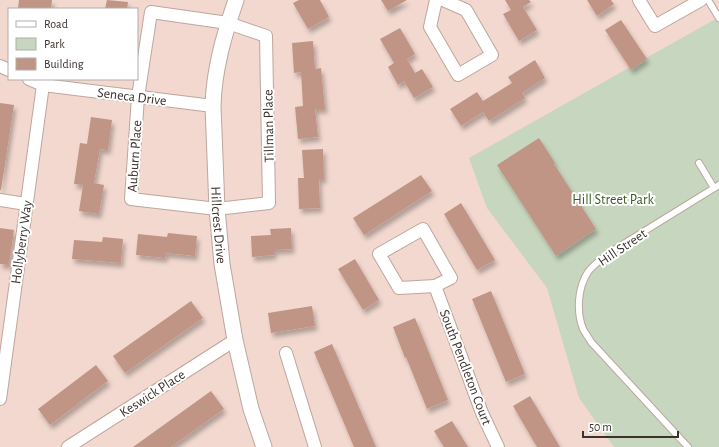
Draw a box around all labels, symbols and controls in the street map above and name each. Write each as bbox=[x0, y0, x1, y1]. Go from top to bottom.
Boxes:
legend bbox=[8, 8, 138, 80]
text: Road bbox=[44, 18, 68, 30]
text: Park bbox=[44, 38, 65, 50]
text: Building bbox=[44, 58, 84, 70]
street label: Seneca Drive bbox=[96, 86, 167, 108]
street label: Tillman Place bbox=[261, 89, 277, 163]
street label: Auburn Place bbox=[125, 120, 145, 193]
street label: Hillcrest Drive bbox=[208, 186, 228, 264]
park label: Hill Street Park bbox=[572, 193, 654, 207]
street label: Hollyberry Way bbox=[9, 199, 35, 285]
street label: Hill Street bbox=[596, 226, 650, 269]
street label: South Pendleton Court bbox=[437, 308, 494, 427]
street label: Keswick Place bbox=[117, 368, 188, 420]
scale bar bbox=[583, 413, 678, 439]
text: 50 m bbox=[589, 421, 612, 433]

